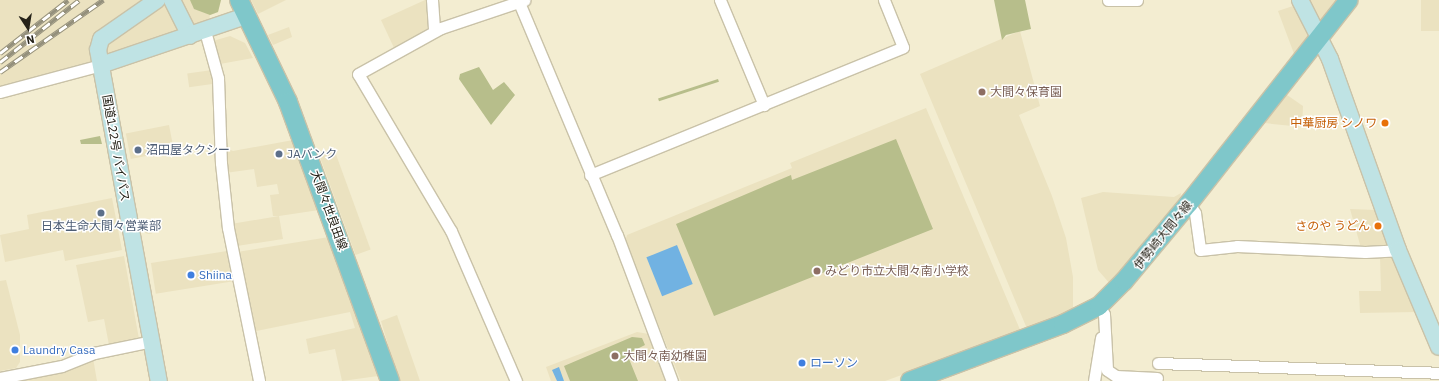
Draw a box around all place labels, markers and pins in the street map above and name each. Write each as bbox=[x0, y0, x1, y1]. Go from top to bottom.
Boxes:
place label: 大間々保育園 bbox=[990, 85, 1062, 99]
marker: 大間々保育園 bbox=[977, 87, 987, 97]
place label: 中華厨房 シノワ bbox=[1290, 116, 1377, 130]
marker: 中華厨房 シノワ bbox=[1380, 118, 1390, 128]
place label: 沼田屋タクシー bbox=[146, 143, 230, 157]
marker: 沼田屋タクシー bbox=[133, 145, 143, 155]
place label: JAバンク bbox=[287, 147, 337, 161]
marker: JAバンク bbox=[274, 149, 284, 159]
marker: 日本生命大間々営業部 bbox=[96, 208, 106, 218]
place label: 日本生命大間々営業部 bbox=[41, 219, 161, 233]
place label: さのや うどん bbox=[1295, 219, 1370, 233]
marker: さのや うどん bbox=[1373, 221, 1383, 231]
place label: みどり市立大間々南小学校 bbox=[825, 264, 969, 278]
marker: みどり市立大間々南小学校 bbox=[812, 266, 822, 276]
place label: Shiina bbox=[199, 268, 232, 282]
marker: Shiina bbox=[186, 270, 196, 280]
place label: Laundry Casa bbox=[23, 343, 95, 357]
marker: Laundry Casa bbox=[10, 345, 20, 355]
place label: 大間々南幼稚園 bbox=[623, 349, 707, 363]
marker: 大間々南幼稚園 bbox=[610, 351, 620, 361]
place label: ローソン bbox=[810, 356, 858, 370]
marker: ローソン bbox=[797, 358, 807, 368]

